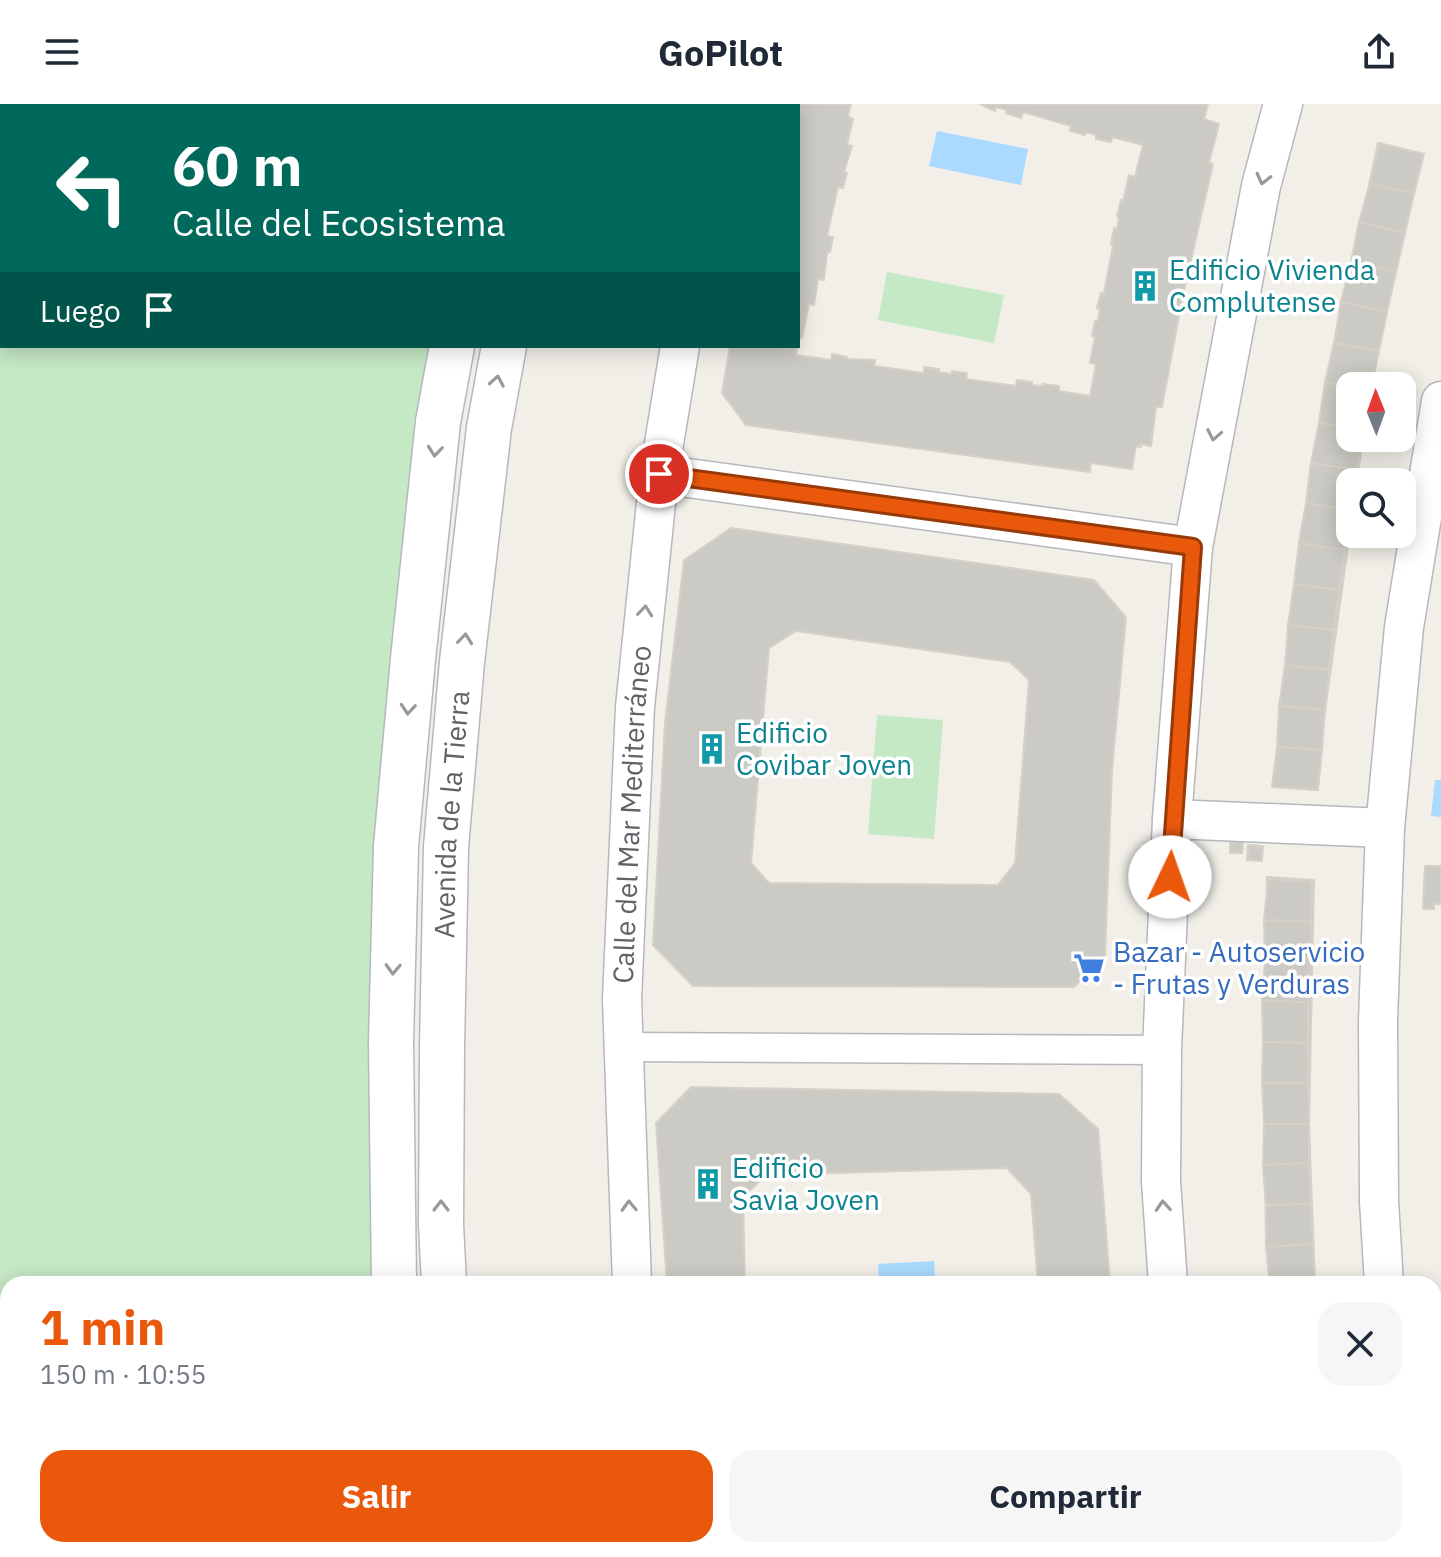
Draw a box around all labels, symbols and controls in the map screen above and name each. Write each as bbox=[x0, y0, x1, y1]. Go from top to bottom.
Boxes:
text: GoPilot bbox=[658, 29, 783, 76]
icon: menu bbox=[40, 30, 84, 74]
icon: share bbox=[1357, 30, 1401, 74]
text: 60 m bbox=[172, 129, 302, 201]
icon: left bbox=[40, 136, 144, 240]
one-way arrow bbox=[1255, 172, 1272, 186]
text: Calle del Ecosistema bbox=[172, 199, 506, 246]
place label: Edificio Vivienda Complutense bbox=[1169, 251, 1375, 320]
building icon: Edificio Vivienda Complutense bbox=[1128, 269, 1162, 303]
icon: arrive bbox=[137, 288, 181, 332]
text: Luego bbox=[40, 291, 121, 330]
north arrow bbox=[1336, 372, 1416, 452]
map controls bbox=[1336, 372, 1416, 548]
one-way arrow bbox=[488, 374, 505, 388]
one-way arrow bbox=[1207, 428, 1224, 441]
pin bbox=[625, 440, 693, 508]
one-way arrow bbox=[427, 445, 444, 458]
icon: arrive bbox=[637, 452, 681, 496]
button: search bbox=[1336, 468, 1416, 548]
one-way arrow bbox=[636, 604, 653, 617]
one-way arrow bbox=[456, 632, 473, 645]
street label: Calle del Mar Mediterráneo bbox=[604, 643, 659, 984]
street label: Avenida de la Tierra bbox=[425, 689, 477, 939]
one-way arrow bbox=[400, 703, 417, 716]
place label: Edificio Covibar Joven bbox=[736, 714, 912, 783]
building icon: Edificio Covibar Joven bbox=[695, 732, 729, 766]
position arrow bbox=[1128, 835, 1212, 919]
place label: Bazar - Autoservicio - Frutas y Verduras bbox=[1113, 933, 1365, 1002]
supermarket icon: Bazar - Autoservicio - Frutas y Verduras bbox=[1072, 951, 1106, 985]
one-way arrow bbox=[384, 963, 402, 976]
place label: Edificio Savia Joven bbox=[732, 1149, 880, 1218]
building icon: Edificio Savia Joven bbox=[691, 1167, 725, 1201]
one-way arrow bbox=[432, 1199, 450, 1212]
one-way arrow bbox=[621, 1199, 638, 1212]
one-way arrow bbox=[1155, 1199, 1172, 1212]
text: 1 min bbox=[40, 1296, 165, 1358]
button: close bbox=[1318, 1302, 1402, 1386]
text: 150 m · 10:55 bbox=[40, 1357, 206, 1391]
button: Salir bbox=[40, 1450, 713, 1542]
button: Compartir bbox=[729, 1450, 1402, 1542]

